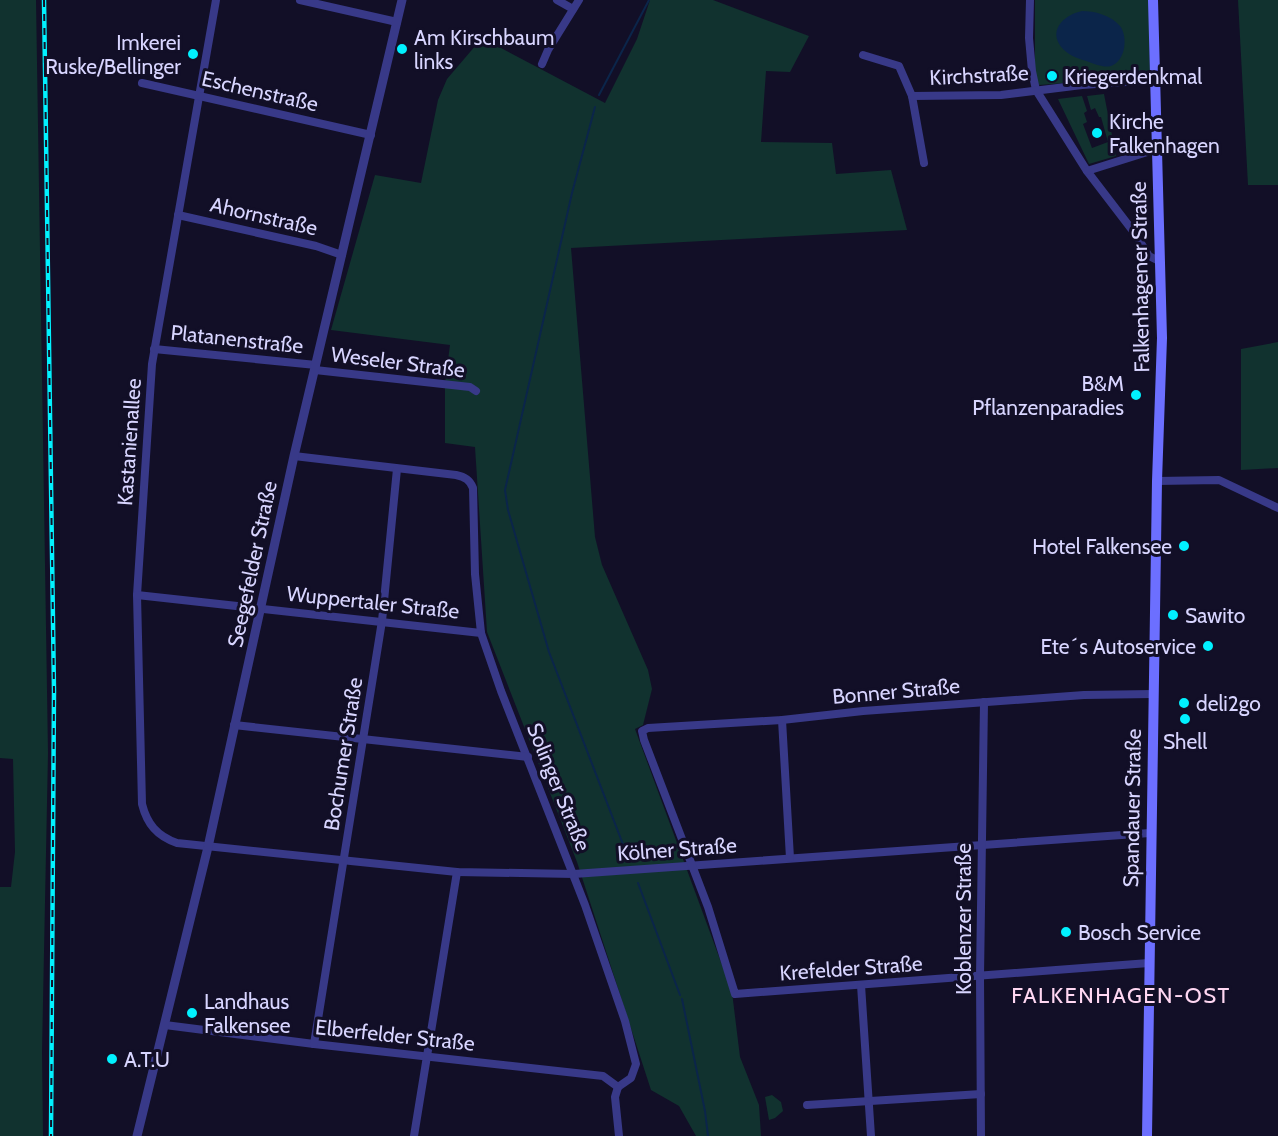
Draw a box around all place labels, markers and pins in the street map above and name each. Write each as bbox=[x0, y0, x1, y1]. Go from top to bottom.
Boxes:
place label: Am Kirschbaum links bbox=[414, 25, 554, 74]
place label: Imkerei Ruske/Bellinger bbox=[45, 30, 181, 79]
marker: Am Kirschbaum links bbox=[395, 42, 409, 56]
marker: Imkerei Ruske/Bellinger bbox=[186, 47, 200, 61]
place label: Kriegerdenkmal bbox=[1064, 64, 1202, 89]
marker: Kriegerdenkmal bbox=[1045, 69, 1059, 83]
place label: Kirche Falkenhagen bbox=[1109, 109, 1220, 158]
marker: Kirche Falkenhagen bbox=[1090, 126, 1104, 140]
place label: B&M Pflanzenparadies bbox=[972, 371, 1124, 420]
marker: B&M Pflanzenparadies bbox=[1129, 388, 1143, 402]
place label: Hotel Falkensee bbox=[1032, 534, 1172, 559]
marker: Hotel Falkensee bbox=[1177, 539, 1191, 553]
place label: Sawito bbox=[1185, 603, 1245, 628]
marker: Sawito bbox=[1166, 608, 1180, 622]
place label: Ete´s Autoservice bbox=[1040, 634, 1196, 659]
marker: Ete´s Autoservice bbox=[1201, 639, 1215, 653]
place label: deli2go bbox=[1196, 691, 1261, 716]
marker: deli2go bbox=[1177, 696, 1191, 710]
marker: Shell bbox=[1178, 712, 1192, 726]
place label: Shell bbox=[1163, 729, 1207, 754]
place label: Bosch Service bbox=[1078, 920, 1201, 945]
marker: Bosch Service bbox=[1059, 925, 1073, 939]
place label: Landhaus Falkensee bbox=[204, 989, 291, 1038]
marker: Landhaus Falkensee bbox=[185, 1006, 199, 1020]
place label: A.T.U bbox=[124, 1047, 170, 1072]
marker: A.T.U bbox=[105, 1052, 119, 1066]

